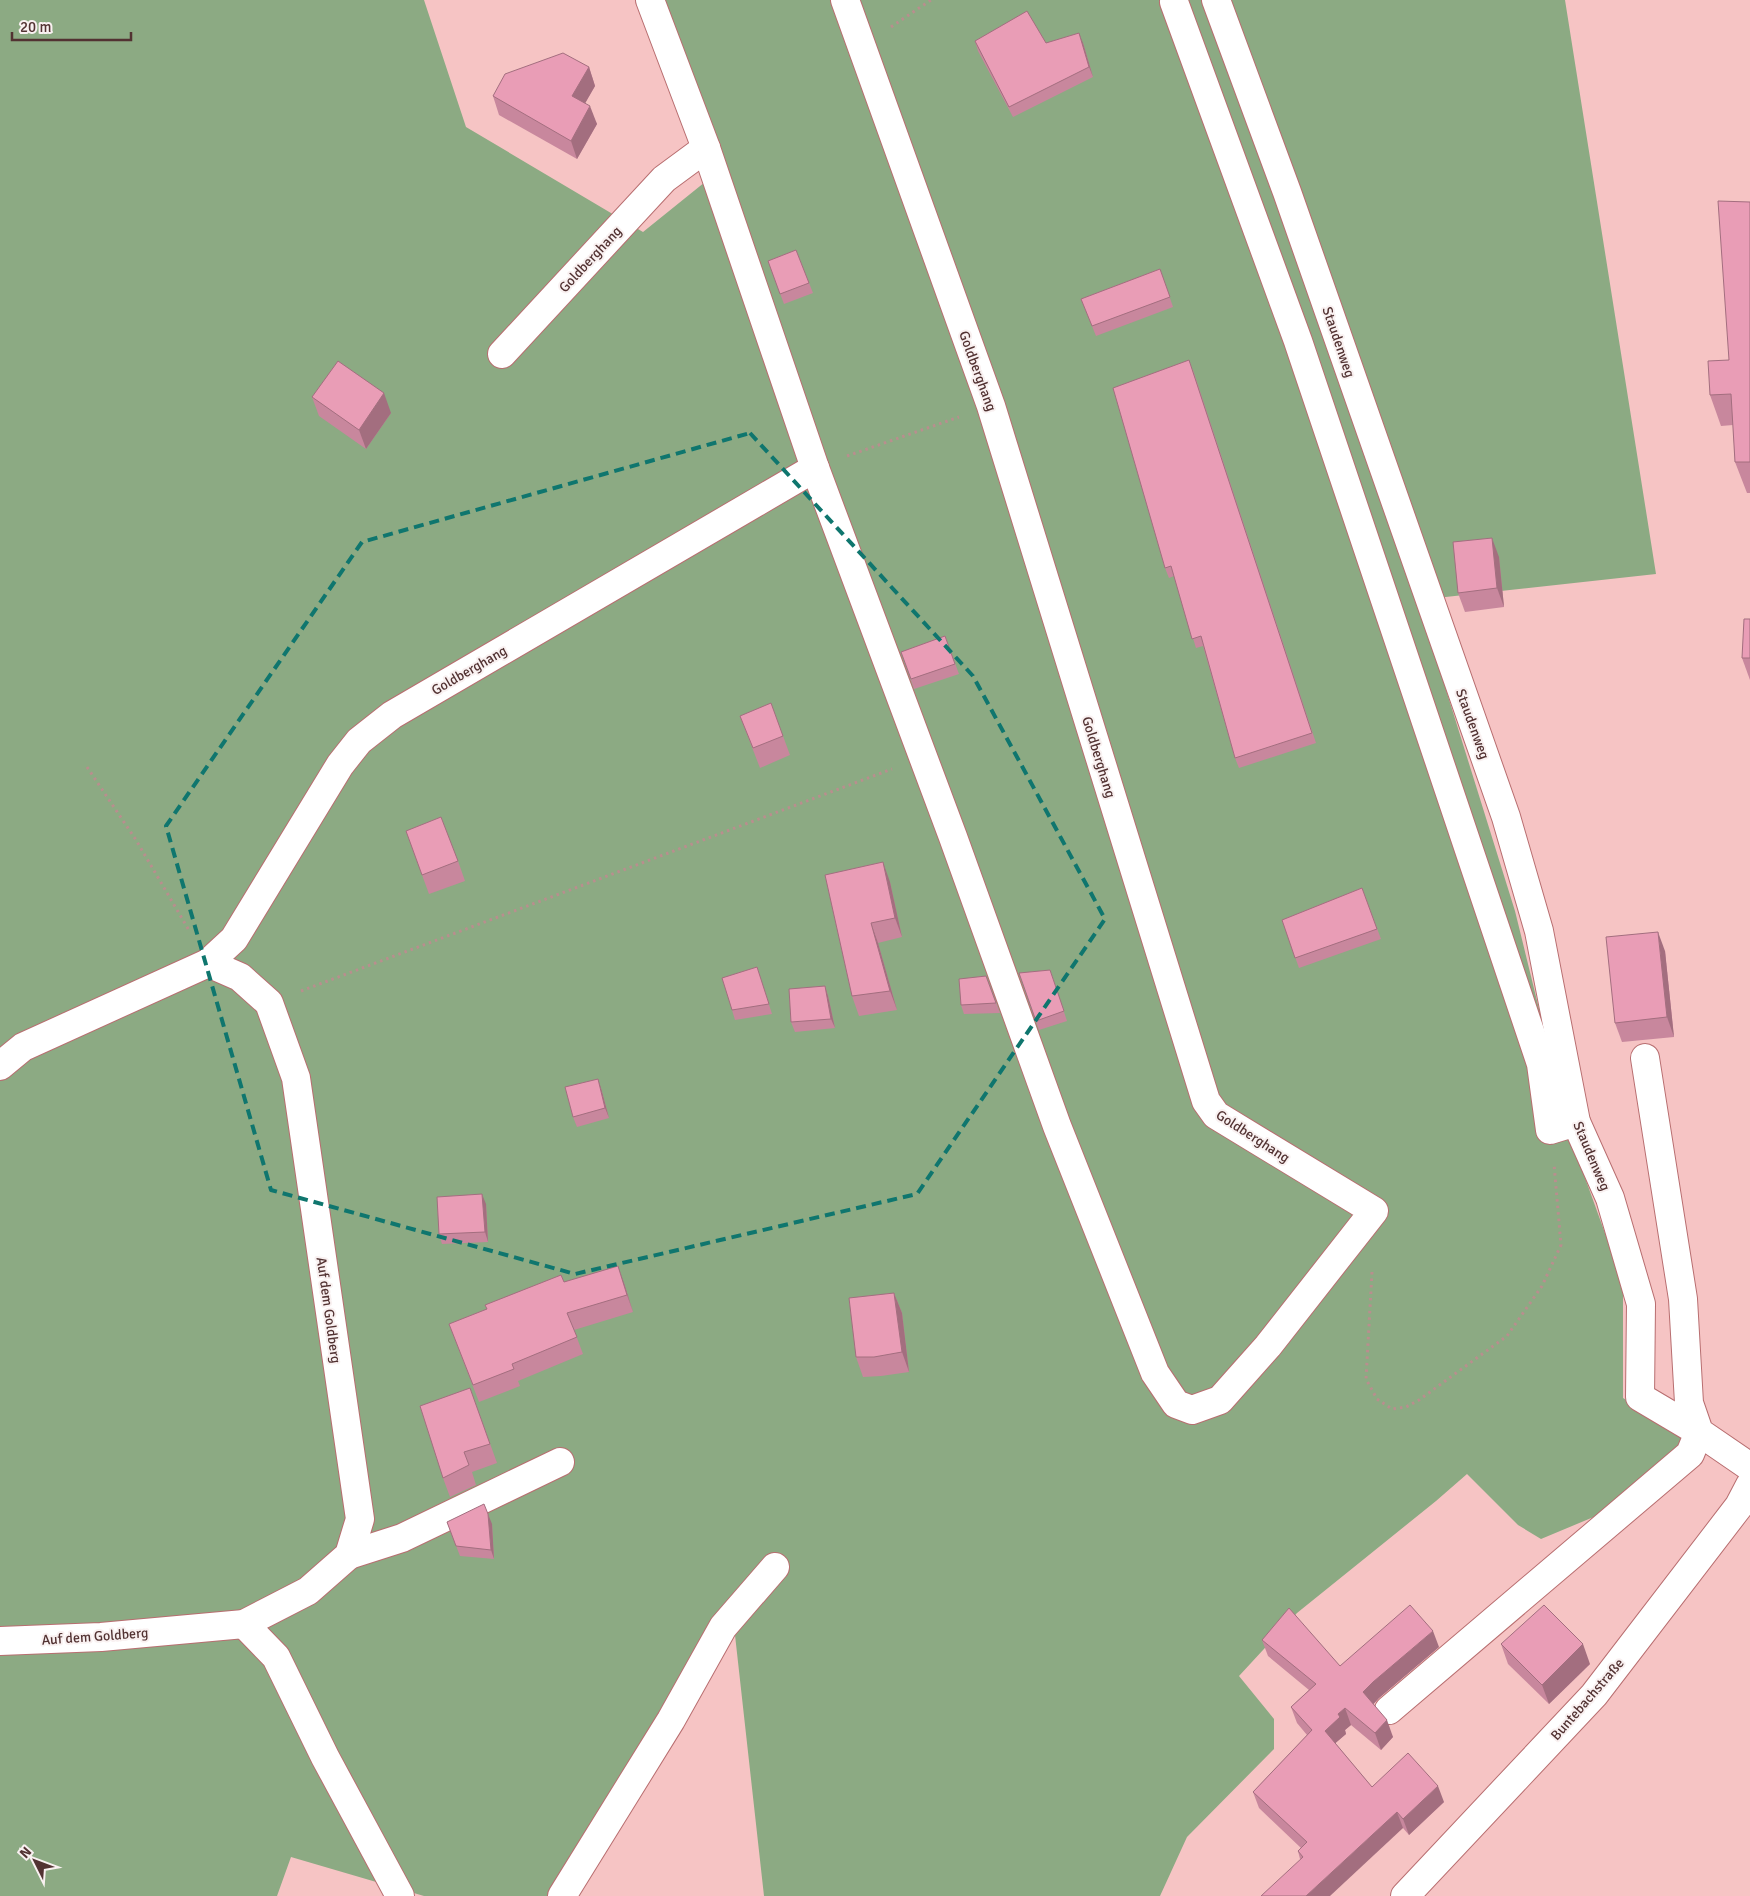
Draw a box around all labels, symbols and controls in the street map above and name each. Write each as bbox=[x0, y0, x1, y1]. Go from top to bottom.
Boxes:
scale bar bbox=[12, 10, 131, 42]
text: 20 m bbox=[20, 18, 51, 36]
street label: Goldberghang bbox=[555, 223, 625, 296]
street label: Staudenweg bbox=[1319, 305, 1359, 380]
street label: Goldberghang bbox=[955, 329, 1000, 414]
street label: Goldberghang bbox=[428, 642, 510, 699]
street label: Staudenweg bbox=[1452, 687, 1493, 762]
street label: Goldberghang bbox=[1078, 714, 1119, 800]
street label: Goldberghang bbox=[1213, 1106, 1293, 1167]
street label: Staudenweg bbox=[1569, 1119, 1614, 1193]
street label: Auf dem Goldberg bbox=[313, 1256, 344, 1364]
street label: Auf dem Goldberg bbox=[41, 1624, 149, 1649]
street label: Buntebachstraße bbox=[1547, 1655, 1628, 1744]
north arrow bbox=[10, 1836, 60, 1886]
text: N bbox=[16, 1843, 35, 1862]

